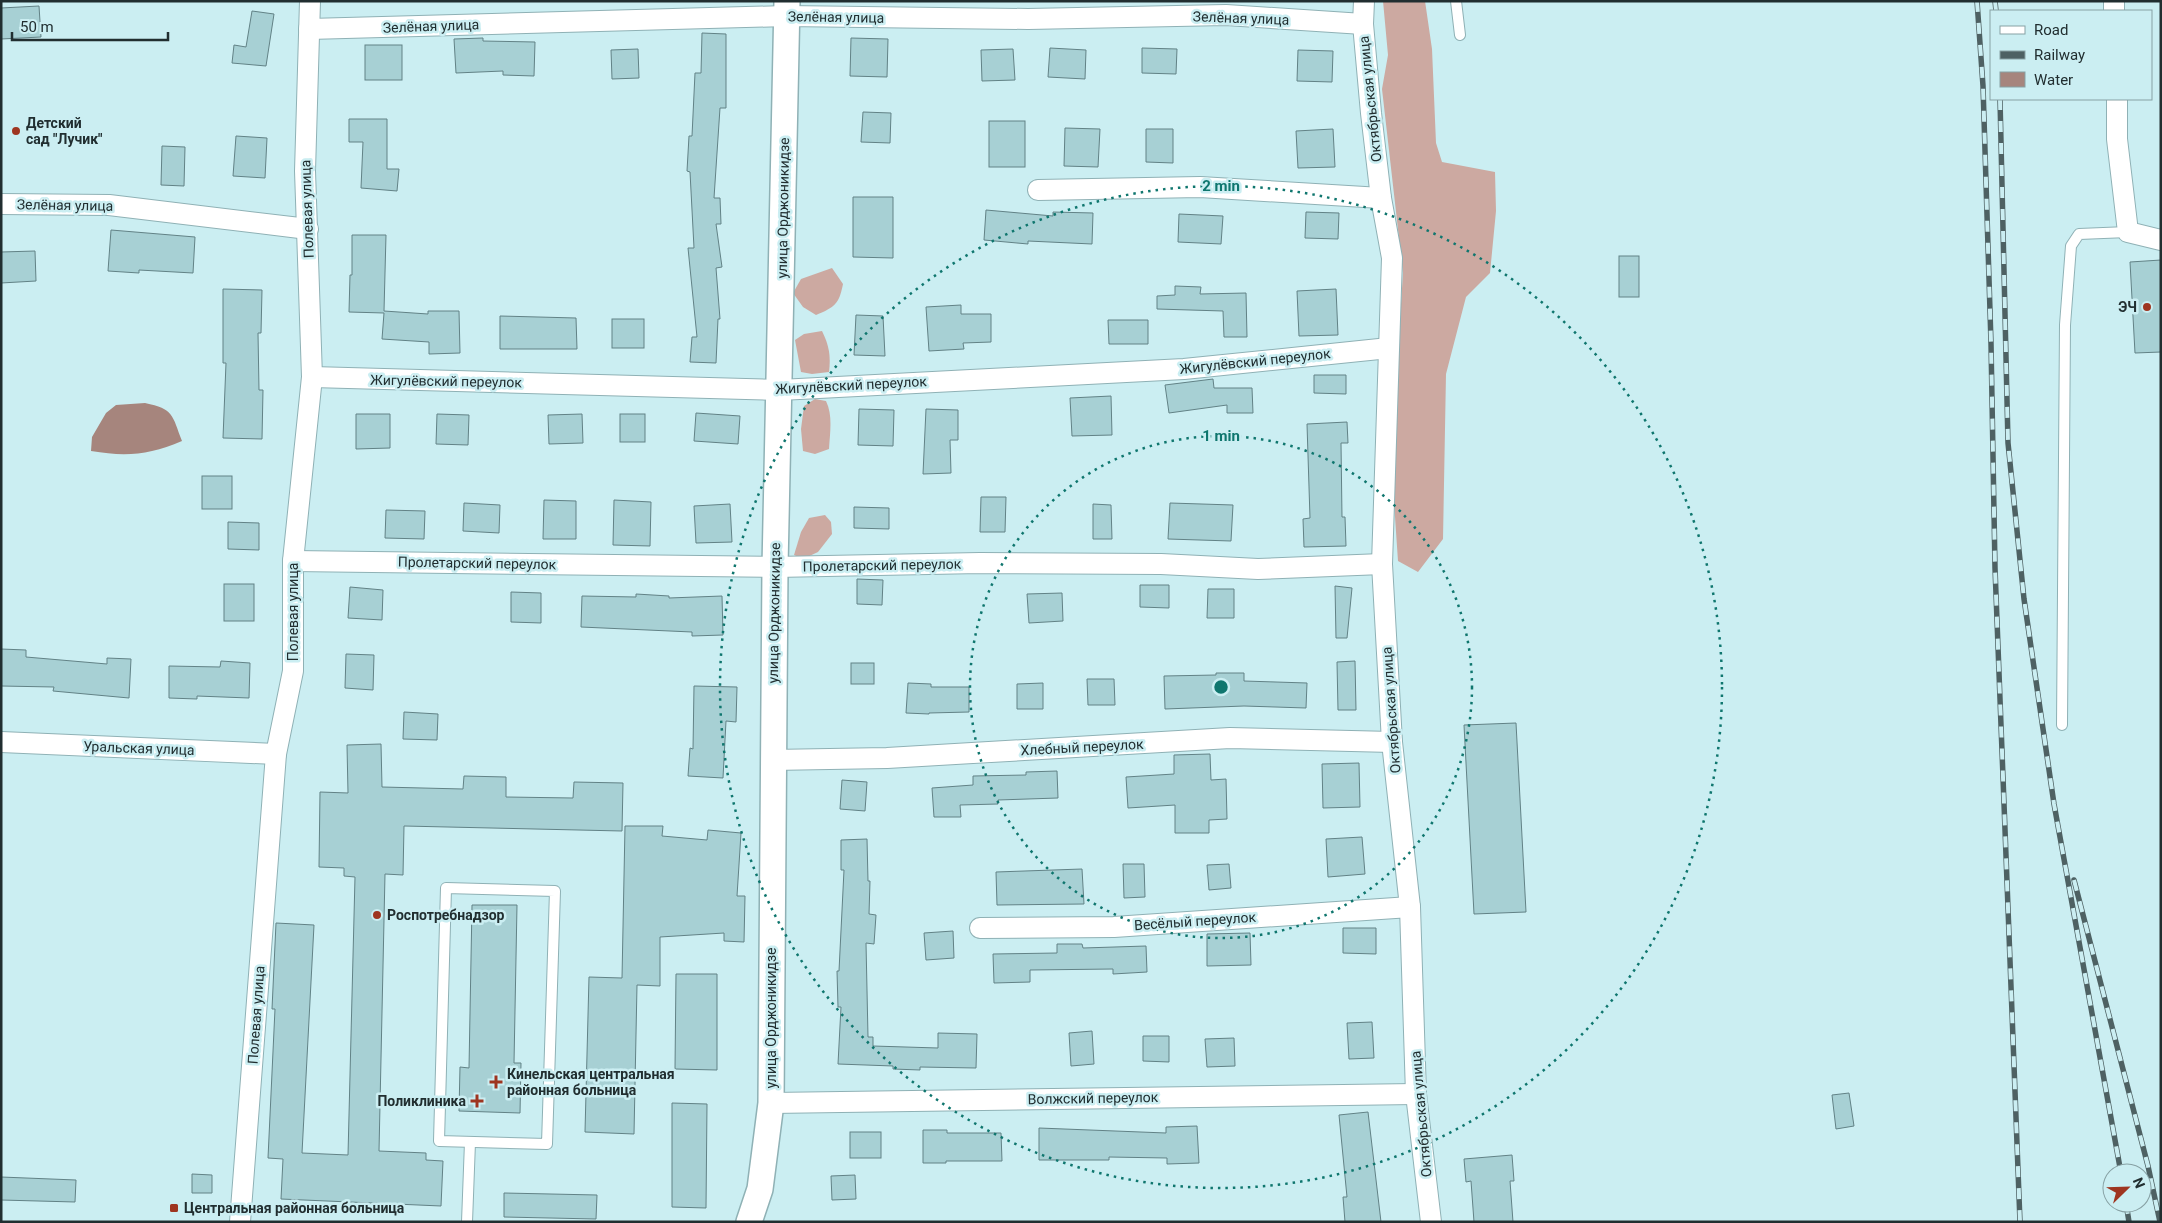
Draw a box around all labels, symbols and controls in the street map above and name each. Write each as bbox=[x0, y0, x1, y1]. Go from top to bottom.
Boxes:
street label: Зелёная улица bbox=[788, 8, 884, 26]
street label: Зелёная улица bbox=[1192, 8, 1290, 28]
scale bar bbox=[12, 10, 169, 42]
legend bbox=[1990, 10, 2152, 100]
street label: Зелёная улица bbox=[382, 16, 480, 36]
text: 50 m bbox=[20, 18, 54, 36]
text: Road bbox=[2034, 21, 2068, 39]
street label: Октябрьская улица bbox=[1355, 35, 1385, 163]
text: Railway bbox=[2034, 46, 2085, 64]
text: Water bbox=[2034, 71, 2073, 89]
place label: Детский сад "Лучик" bbox=[26, 115, 103, 147]
marker: Детский сад "Лучик" bbox=[10, 125, 22, 137]
street label: улица Орджоникидзе bbox=[774, 137, 792, 279]
street label: Полевая улица bbox=[297, 159, 317, 259]
text: 2 min bbox=[1202, 177, 1240, 195]
street label: Зелёная улица bbox=[17, 196, 113, 214]
place label: ЭЧ bbox=[2118, 299, 2137, 315]
marker: ЭЧ bbox=[2141, 301, 2153, 313]
street label: Жигулёвский переулок bbox=[1179, 345, 1332, 377]
street label: Жигулёвский переулок bbox=[370, 372, 522, 390]
street label: Жигулёвский переулок bbox=[775, 373, 928, 397]
text: 1 min bbox=[1202, 427, 1240, 445]
street label: улица Орджоникидзе bbox=[765, 542, 783, 684]
street label: Пролетарский переулок bbox=[398, 554, 557, 572]
street label: Пролетарский переулок bbox=[803, 556, 962, 574]
street label: Полевая улица bbox=[285, 563, 301, 661]
street label: Октябрьская улица bbox=[1379, 646, 1403, 774]
centre of rings bbox=[1212, 678, 1230, 696]
street label: Хлебный переулок bbox=[1020, 736, 1144, 758]
street label: Уральская улица bbox=[83, 738, 195, 758]
place label: Роспотребнадзор bbox=[387, 907, 505, 923]
marker: Роспотребнадзор bbox=[371, 909, 383, 921]
street label: Весёлый переулок bbox=[1134, 909, 1257, 933]
street label: улица Орджоникидзе bbox=[763, 947, 779, 1089]
street label: Полевая улица bbox=[245, 965, 267, 1065]
street label: Октябрьская улица bbox=[1408, 1050, 1434, 1178]
place label: Кинельская центральная районная больница bbox=[507, 1066, 675, 1098]
marker: Кинельская центральная районная больница bbox=[489, 1075, 503, 1089]
street label: Волжский переулок bbox=[1028, 1089, 1159, 1107]
place label: Поликлиника bbox=[377, 1093, 466, 1109]
marker: Поликлиника bbox=[470, 1094, 484, 1108]
north arrow bbox=[2102, 1163, 2152, 1213]
text: N bbox=[2130, 1175, 2148, 1191]
place label: Центральная районная больница bbox=[184, 1200, 405, 1216]
marker: Центральная районная больница bbox=[168, 1202, 180, 1214]

